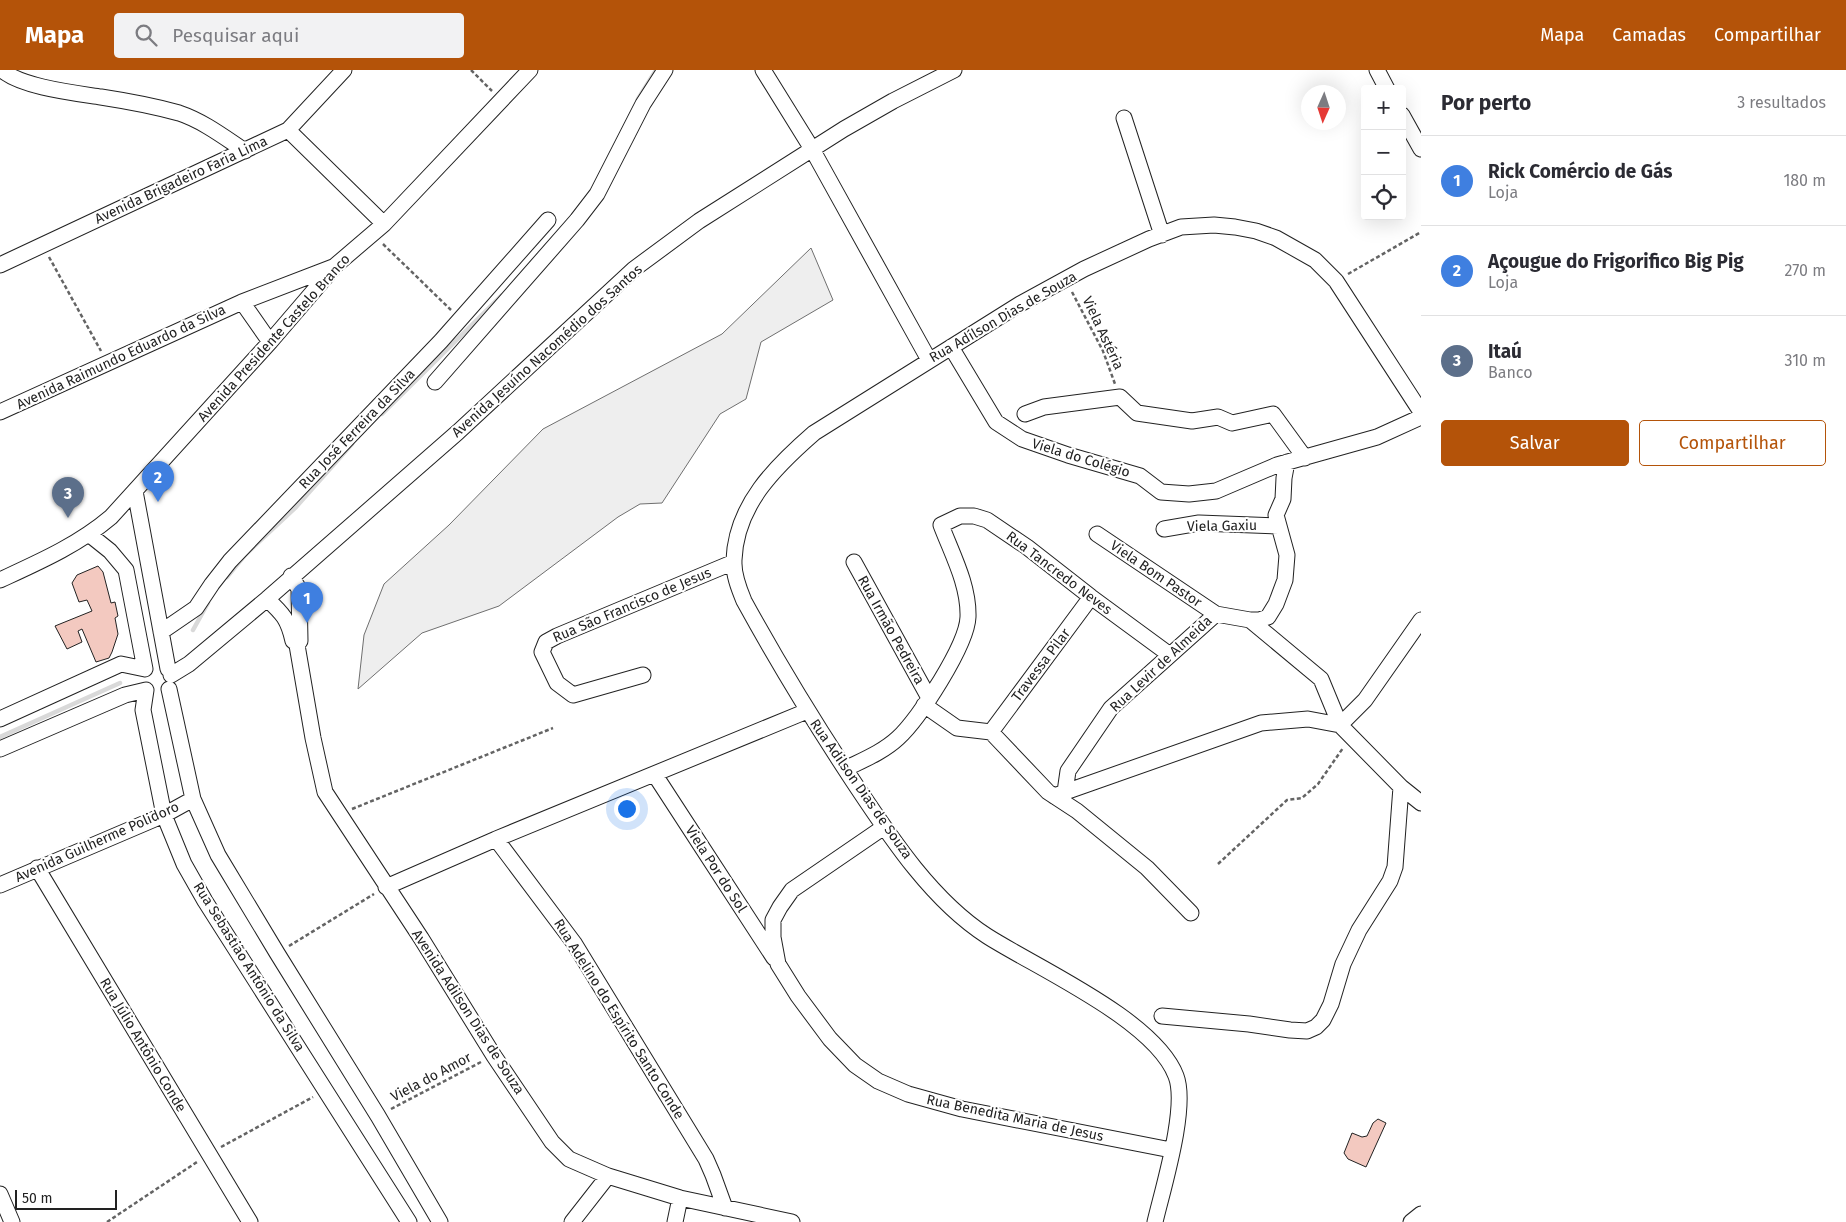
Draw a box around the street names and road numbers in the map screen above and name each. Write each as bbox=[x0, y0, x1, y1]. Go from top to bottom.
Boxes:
street label: Avenida Brigadeiro Faria Lima bbox=[92, 132, 270, 228]
street label: Avenida Presidente Castelo Branco bbox=[194, 251, 354, 425]
street label: Avenida Jesuíno Nacomédio dos Santos bbox=[448, 261, 646, 441]
street label: Rua Adílson Dias de Souza bbox=[926, 268, 1080, 366]
street label: Viela Astéria bbox=[1079, 294, 1127, 372]
street label: Avenida Raimundo Eduardo da Silva bbox=[14, 301, 228, 413]
street label: Rua José Ferreira da Silva bbox=[295, 366, 419, 492]
street label: Viela do Colégio bbox=[1030, 435, 1132, 481]
street label: Viela Gaxiu bbox=[1187, 517, 1257, 535]
street label: Rua Tancredo Neves bbox=[1003, 528, 1116, 619]
street label: Viela Bom Pastor bbox=[1107, 537, 1206, 611]
street label: Rua São Francisco de Jesus bbox=[550, 564, 714, 646]
street label: Rua Irmão Pedreira bbox=[854, 573, 928, 687]
street label: Rua Levir de Almeida bbox=[1106, 612, 1216, 716]
street label: Travessa Pilar bbox=[1008, 625, 1074, 705]
street label: Rua Adilson Dias de Souza bbox=[806, 716, 916, 862]
street label: Avenida Guilherme Polidoro bbox=[12, 798, 182, 886]
street label: Viela Por do Sol bbox=[682, 822, 750, 916]
street label: Rua Sebastião Antônio da Silva bbox=[190, 879, 308, 1055]
street label: Rua Adelino do Espírito Santo Conde bbox=[550, 916, 688, 1122]
street label: Avenida Adilson Dias de Souza bbox=[408, 926, 528, 1098]
street label: Rua Júlio Antônio Conde bbox=[96, 975, 190, 1115]
street label: Viela do Amor bbox=[388, 1048, 475, 1105]
street label: Rua Benedita Maria de Jesus bbox=[925, 1091, 1106, 1145]

